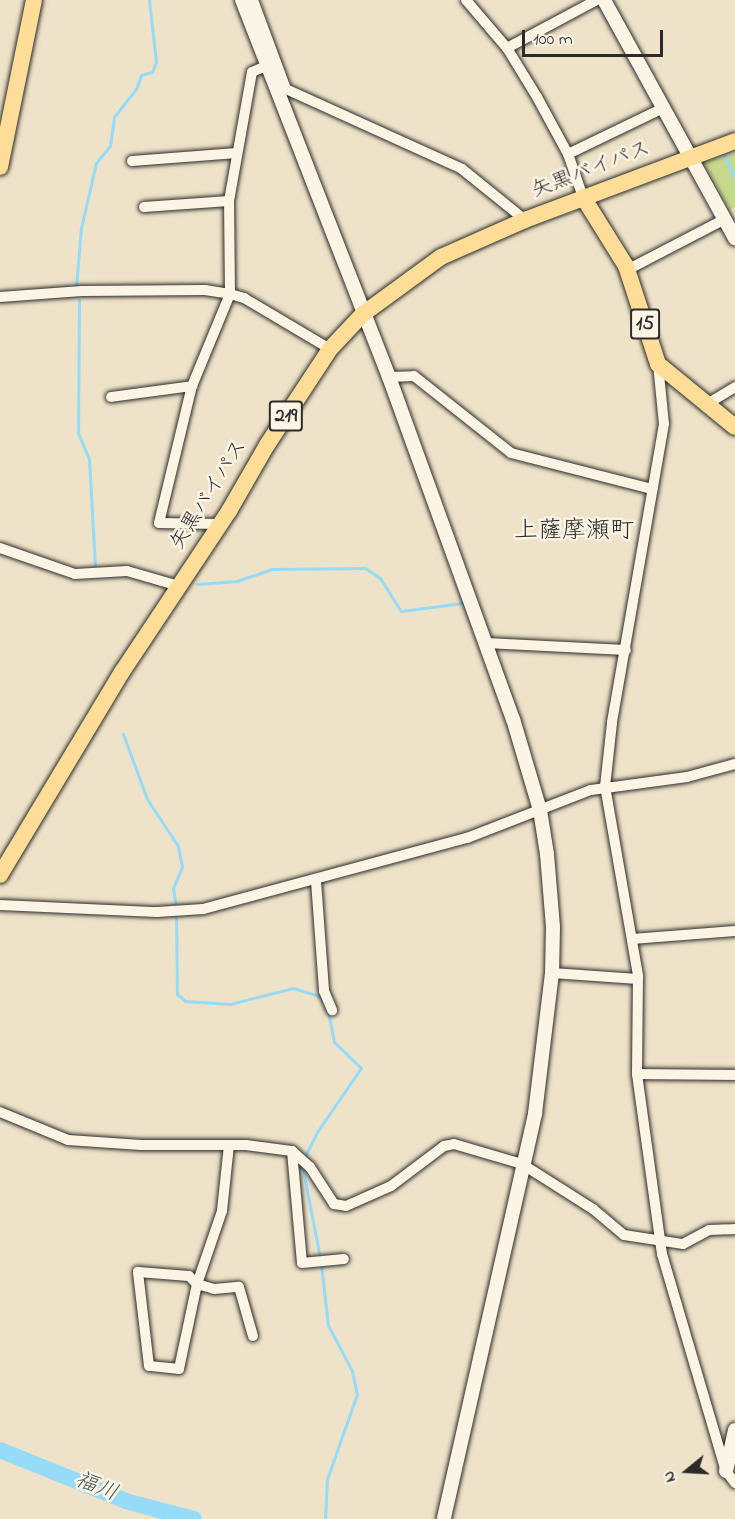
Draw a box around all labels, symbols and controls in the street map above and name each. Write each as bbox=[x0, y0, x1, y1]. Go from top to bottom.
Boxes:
scale bar bbox=[525, 18, 666, 56]
text: 100 m bbox=[533, 27, 573, 53]
street label: 矢黒バイパス bbox=[528, 136, 654, 204]
road number: 15 bbox=[630, 307, 660, 341]
road number: 219 bbox=[268, 399, 304, 433]
street label: 矢黒バイパス bbox=[165, 435, 253, 555]
district label: 上薩摩瀬町 bbox=[514, 518, 634, 546]
north arrow bbox=[657, 1441, 717, 1501]
water label: 福川 bbox=[71, 1468, 121, 1508]
text: N bbox=[657, 1468, 683, 1485]

